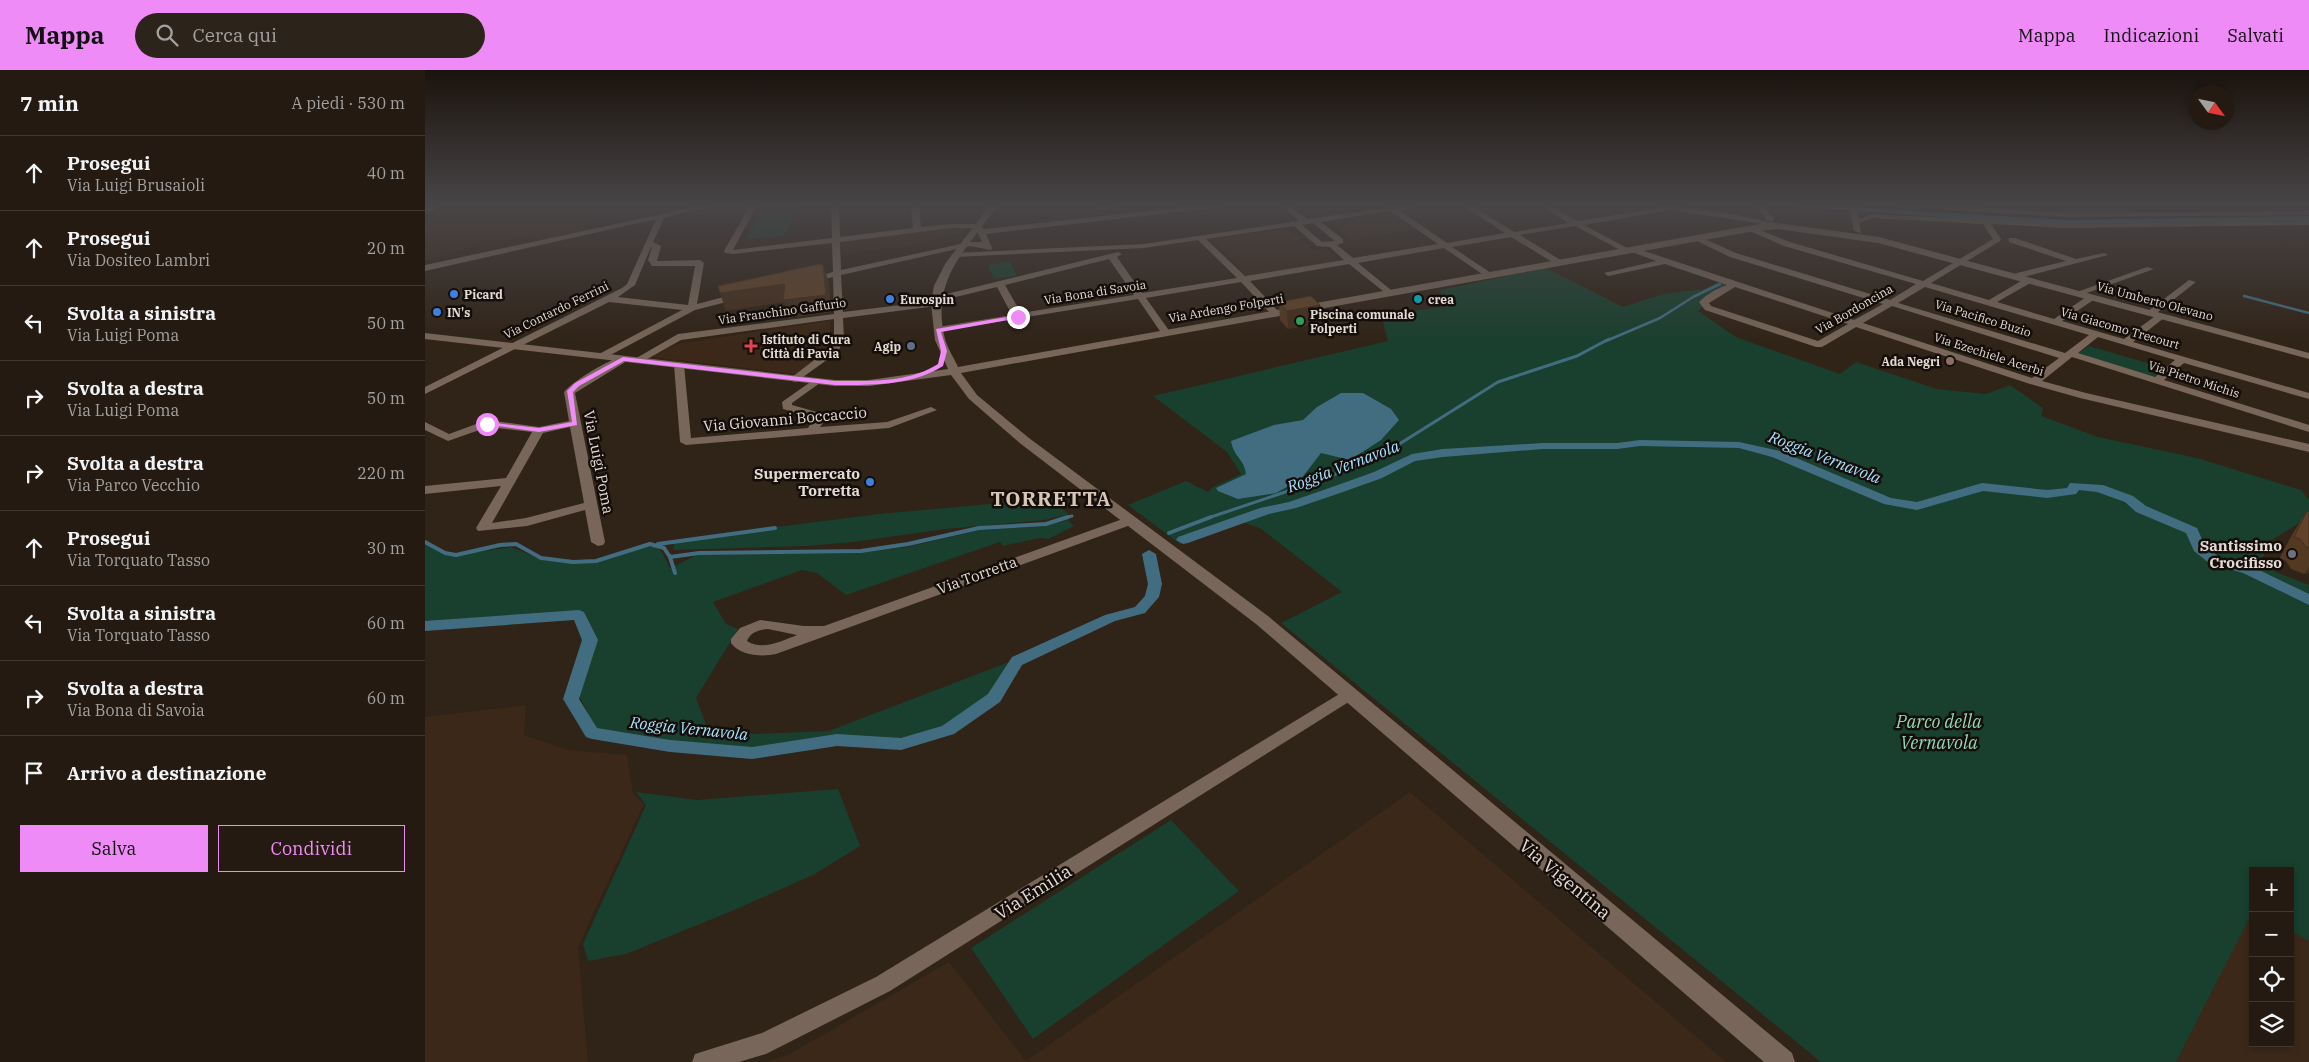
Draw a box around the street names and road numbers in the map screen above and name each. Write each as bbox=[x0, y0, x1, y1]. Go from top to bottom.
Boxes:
street label: Via Bona di Savoia bbox=[1043, 276, 1148, 307]
street label: Via Contardo Ferrini bbox=[501, 278, 611, 342]
street label: Via Umberto Olevano bbox=[2095, 278, 2215, 324]
street label: Via Bordoncina bbox=[1813, 281, 1896, 337]
street label: Via Ardengo Folperti bbox=[1167, 290, 1285, 326]
street label: Via Franchino Gaffurio bbox=[717, 295, 847, 327]
street label: Via Pacifico Buzio bbox=[1933, 296, 2033, 340]
street label: Via Giacomo Trecourt bbox=[2059, 304, 2181, 352]
street label: Via Ezechiele Acerbi bbox=[1932, 329, 2046, 379]
street label: Via Pietro Michis bbox=[2146, 357, 2242, 401]
street label: Via Giovanni Boccaccio bbox=[703, 402, 867, 436]
street label: Via Luigi Poma bbox=[580, 409, 618, 515]
street label: Via Torretta bbox=[934, 552, 1020, 598]
street label: Via Vigentina bbox=[1514, 834, 1616, 924]
street label: Via Emilia bbox=[990, 859, 1076, 925]

